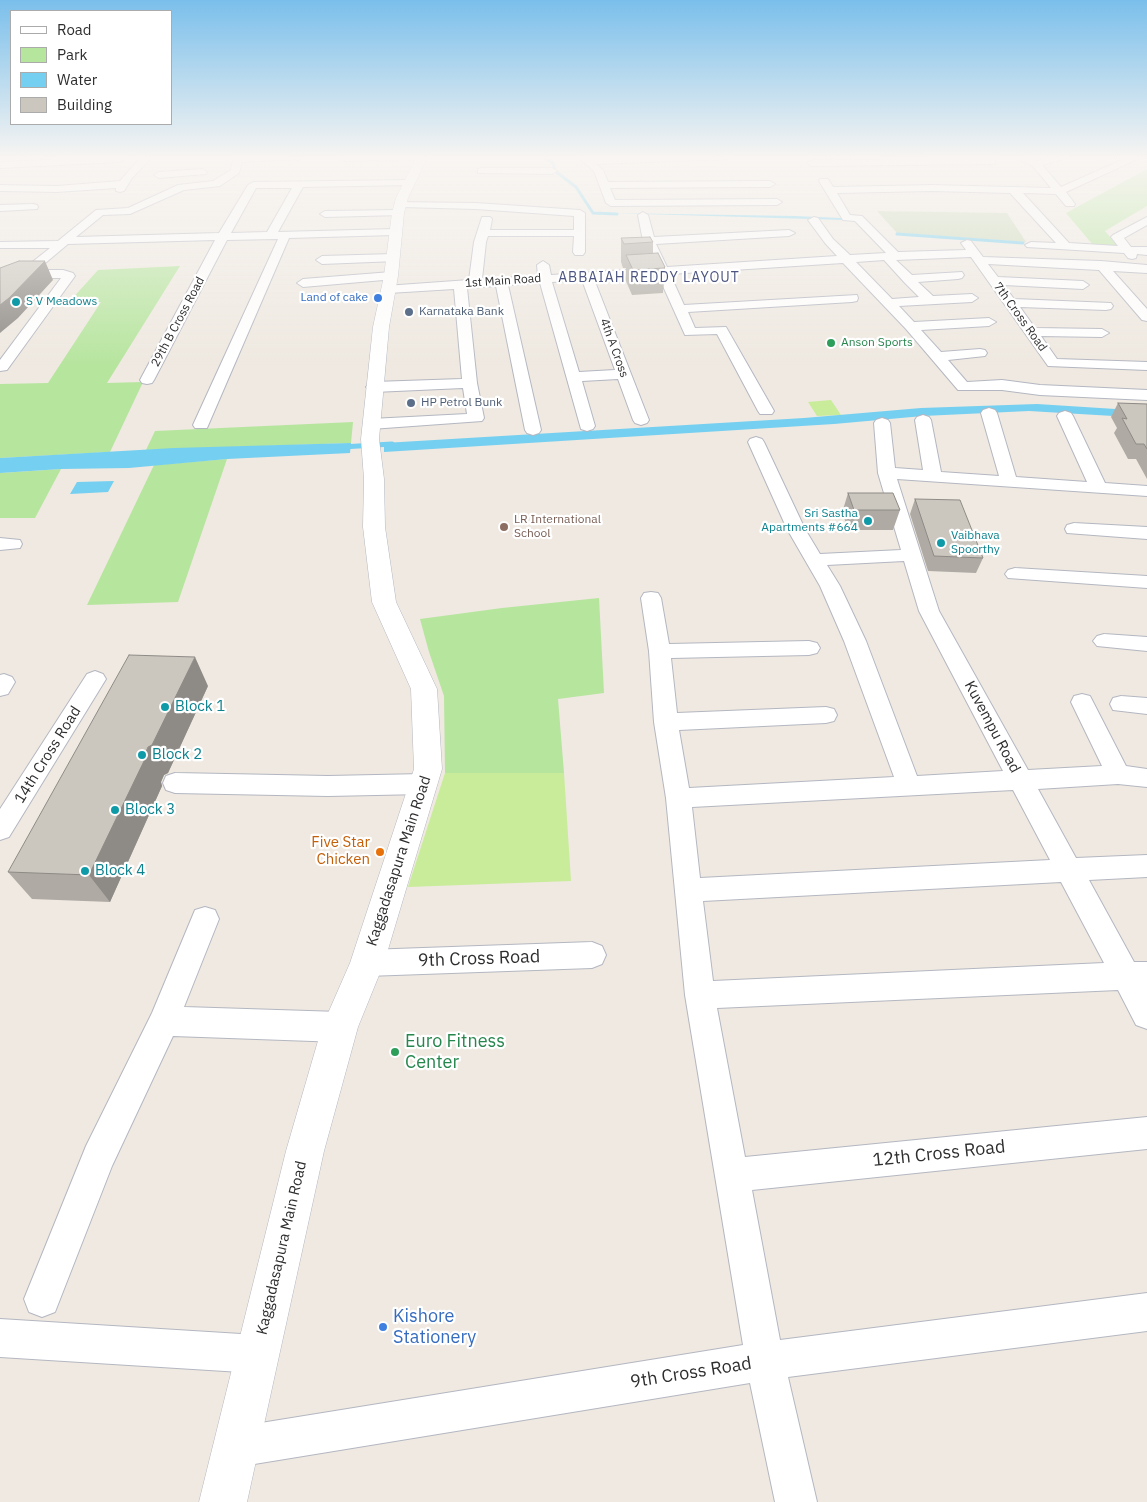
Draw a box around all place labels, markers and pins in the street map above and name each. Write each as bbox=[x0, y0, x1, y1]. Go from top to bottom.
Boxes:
place label: Land of cake bbox=[300, 291, 368, 305]
marker: Land of cake bbox=[372, 292, 384, 304]
place label: S V Meadows bbox=[26, 295, 97, 309]
marker: S V Meadows bbox=[10, 296, 22, 308]
place label: Karnataka Bank bbox=[419, 305, 504, 319]
marker: Karnataka Bank bbox=[403, 306, 415, 318]
place label: Anson Sports bbox=[841, 336, 913, 350]
marker: Anson Sports bbox=[825, 337, 837, 349]
place label: HP Petrol Bunk bbox=[421, 396, 502, 410]
marker: HP Petrol Bunk bbox=[405, 397, 417, 409]
place label: Sri Sastha Apartments #664 bbox=[761, 507, 858, 535]
place label: LR International School bbox=[514, 513, 601, 541]
marker: Sri Sastha Apartments #664 bbox=[862, 515, 874, 527]
marker: LR International School bbox=[498, 521, 510, 533]
place label: Vaibhava Spoorthy bbox=[951, 529, 1000, 557]
marker: Vaibhava Spoorthy bbox=[935, 537, 947, 549]
place label: Block 1 bbox=[175, 698, 225, 716]
marker: Block 1 bbox=[159, 701, 171, 713]
place label: Block 2 bbox=[152, 746, 202, 764]
marker: Block 2 bbox=[136, 749, 148, 761]
place label: Block 3 bbox=[125, 801, 175, 819]
marker: Block 3 bbox=[109, 804, 121, 816]
place label: Five Star Chicken bbox=[311, 834, 370, 869]
marker: Five Star Chicken bbox=[374, 846, 386, 858]
place label: Block 4 bbox=[95, 862, 145, 880]
marker: Block 4 bbox=[79, 865, 91, 877]
place label: Euro Fitness Center bbox=[405, 1031, 505, 1074]
marker: Euro Fitness Center bbox=[389, 1046, 401, 1058]
place label: Kishore Stationery bbox=[393, 1306, 476, 1348]
marker: Kishore Stationery bbox=[377, 1321, 389, 1333]

